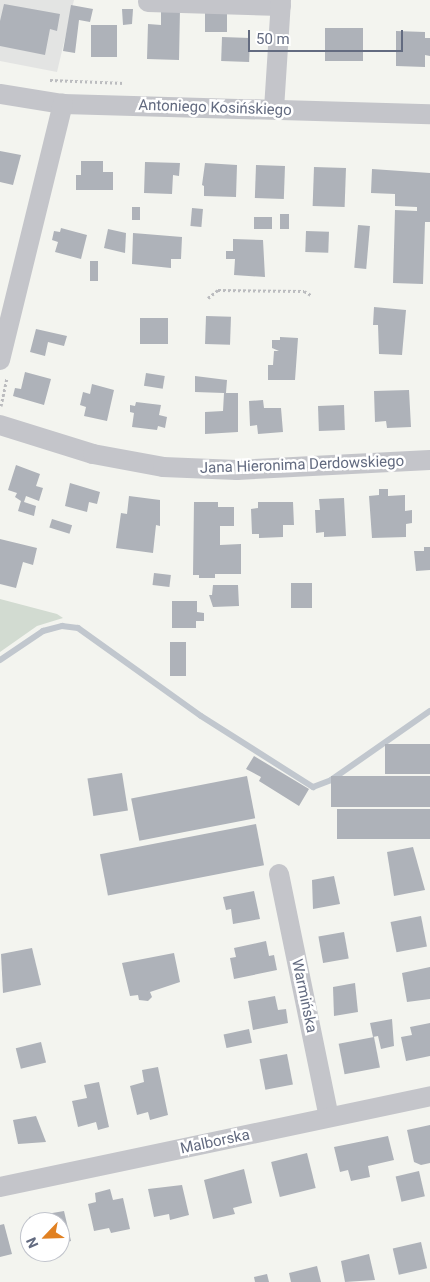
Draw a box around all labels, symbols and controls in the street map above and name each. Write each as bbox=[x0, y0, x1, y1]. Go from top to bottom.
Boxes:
scale bar bbox=[250, 20, 405, 52]
text: 50 m bbox=[256, 30, 290, 48]
street label: Antoniego Kosińskiego bbox=[138, 96, 292, 120]
street label: Jana Hieronima Derdowskiego bbox=[200, 452, 404, 478]
street label: Warmińska bbox=[287, 957, 321, 1035]
street label: Malborska bbox=[179, 1126, 251, 1158]
north arrow bbox=[20, 1212, 70, 1262]
text: N bbox=[23, 1235, 42, 1250]

